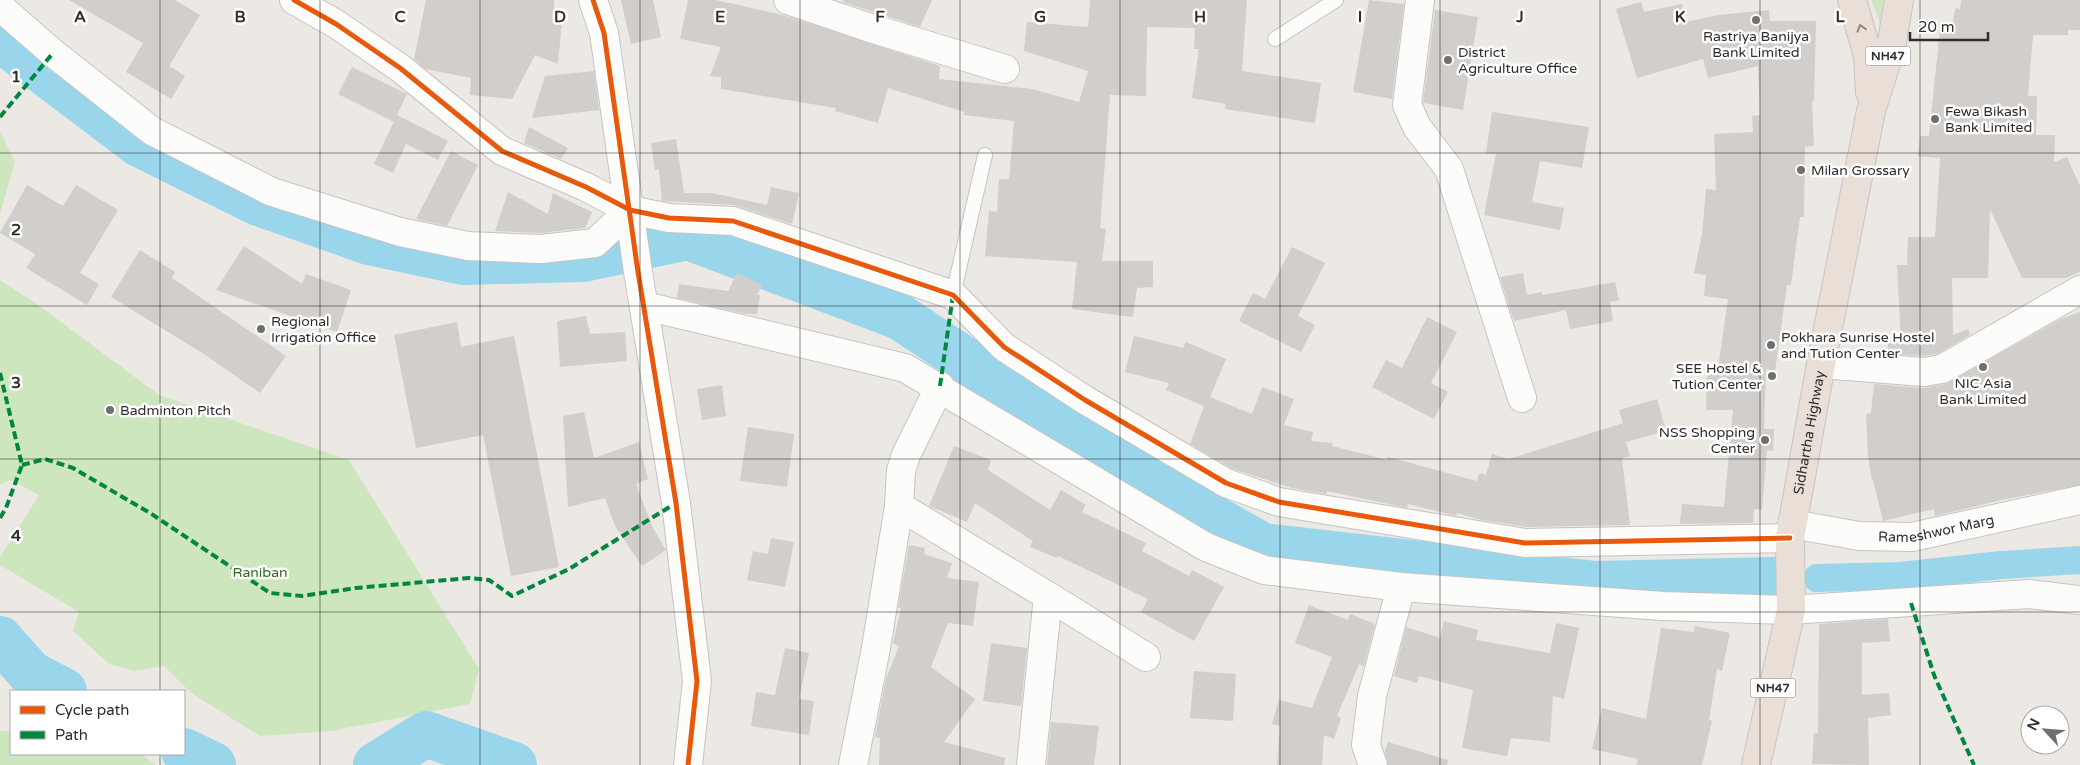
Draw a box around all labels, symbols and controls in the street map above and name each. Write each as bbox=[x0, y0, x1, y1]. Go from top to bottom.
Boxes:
text: A bbox=[74, 7, 86, 27]
text: B bbox=[234, 7, 246, 27]
text: C bbox=[394, 7, 406, 27]
text: D bbox=[554, 7, 566, 27]
text: E bbox=[715, 7, 725, 27]
text: F bbox=[875, 7, 885, 27]
text: G bbox=[1034, 7, 1046, 27]
text: H bbox=[1194, 7, 1206, 27]
text: I bbox=[1358, 7, 1362, 27]
text: J bbox=[1515, 7, 1524, 27]
text: K bbox=[1675, 7, 1686, 27]
text: L bbox=[1835, 7, 1845, 27]
scale bar bbox=[1910, 10, 1988, 42]
marker: Rastriya Banijya Bank Limited bbox=[1750, 14, 1762, 26]
text: 20 m bbox=[1918, 18, 1955, 36]
one-way arrow bbox=[1856, 24, 1867, 33]
place label: Rastriya Banijya Bank Limited bbox=[1703, 28, 1809, 61]
place label: District Agriculture Office bbox=[1458, 44, 1577, 77]
road number: NH47 bbox=[1866, 46, 1910, 66]
marker: District Agriculture Office bbox=[1442, 54, 1454, 66]
text: 1 bbox=[11, 67, 21, 87]
place label: Fewa Bikash Bank Limited bbox=[1945, 103, 2032, 136]
marker: Fewa Bikash Bank Limited bbox=[1929, 113, 1941, 125]
place label: Milan Grossary bbox=[1811, 162, 1910, 179]
marker: Milan Grossary bbox=[1795, 164, 1807, 176]
text: 2 bbox=[11, 220, 21, 240]
place label: Regional Irrigation Office bbox=[271, 313, 376, 346]
marker: Regional Irrigation Office bbox=[255, 323, 267, 335]
place label: Pokhara Sunrise Hostel and Tution Center bbox=[1781, 329, 1935, 362]
marker: Pokhara Sunrise Hostel and Tution Center bbox=[1765, 339, 1777, 351]
place label: SEE Hostel & Tution Center bbox=[1672, 360, 1763, 393]
marker: NIC Asia Bank Limited bbox=[1977, 361, 1989, 373]
street label: Sidhartha Highway bbox=[1789, 369, 1828, 496]
marker: SEE Hostel & Tution Center bbox=[1766, 370, 1778, 382]
text: 3 bbox=[11, 373, 21, 393]
place label: NIC Asia Bank Limited bbox=[1939, 375, 2027, 408]
place label: Badminton Pitch bbox=[120, 402, 231, 419]
marker: Badminton Pitch bbox=[104, 404, 116, 416]
place label: NSS Shopping Center bbox=[1659, 424, 1756, 457]
marker: NSS Shopping Center bbox=[1759, 434, 1771, 446]
street label: Rameshwor Marg bbox=[1878, 511, 1996, 546]
text: 4 bbox=[11, 526, 21, 546]
park label: Raniban bbox=[232, 564, 288, 581]
road number: NH47 bbox=[1750, 678, 1796, 698]
legend bbox=[10, 690, 185, 755]
text: Cycle path bbox=[55, 701, 129, 719]
north arrow bbox=[2020, 705, 2070, 755]
text: N bbox=[2024, 716, 2044, 733]
text: Path bbox=[55, 726, 88, 744]

